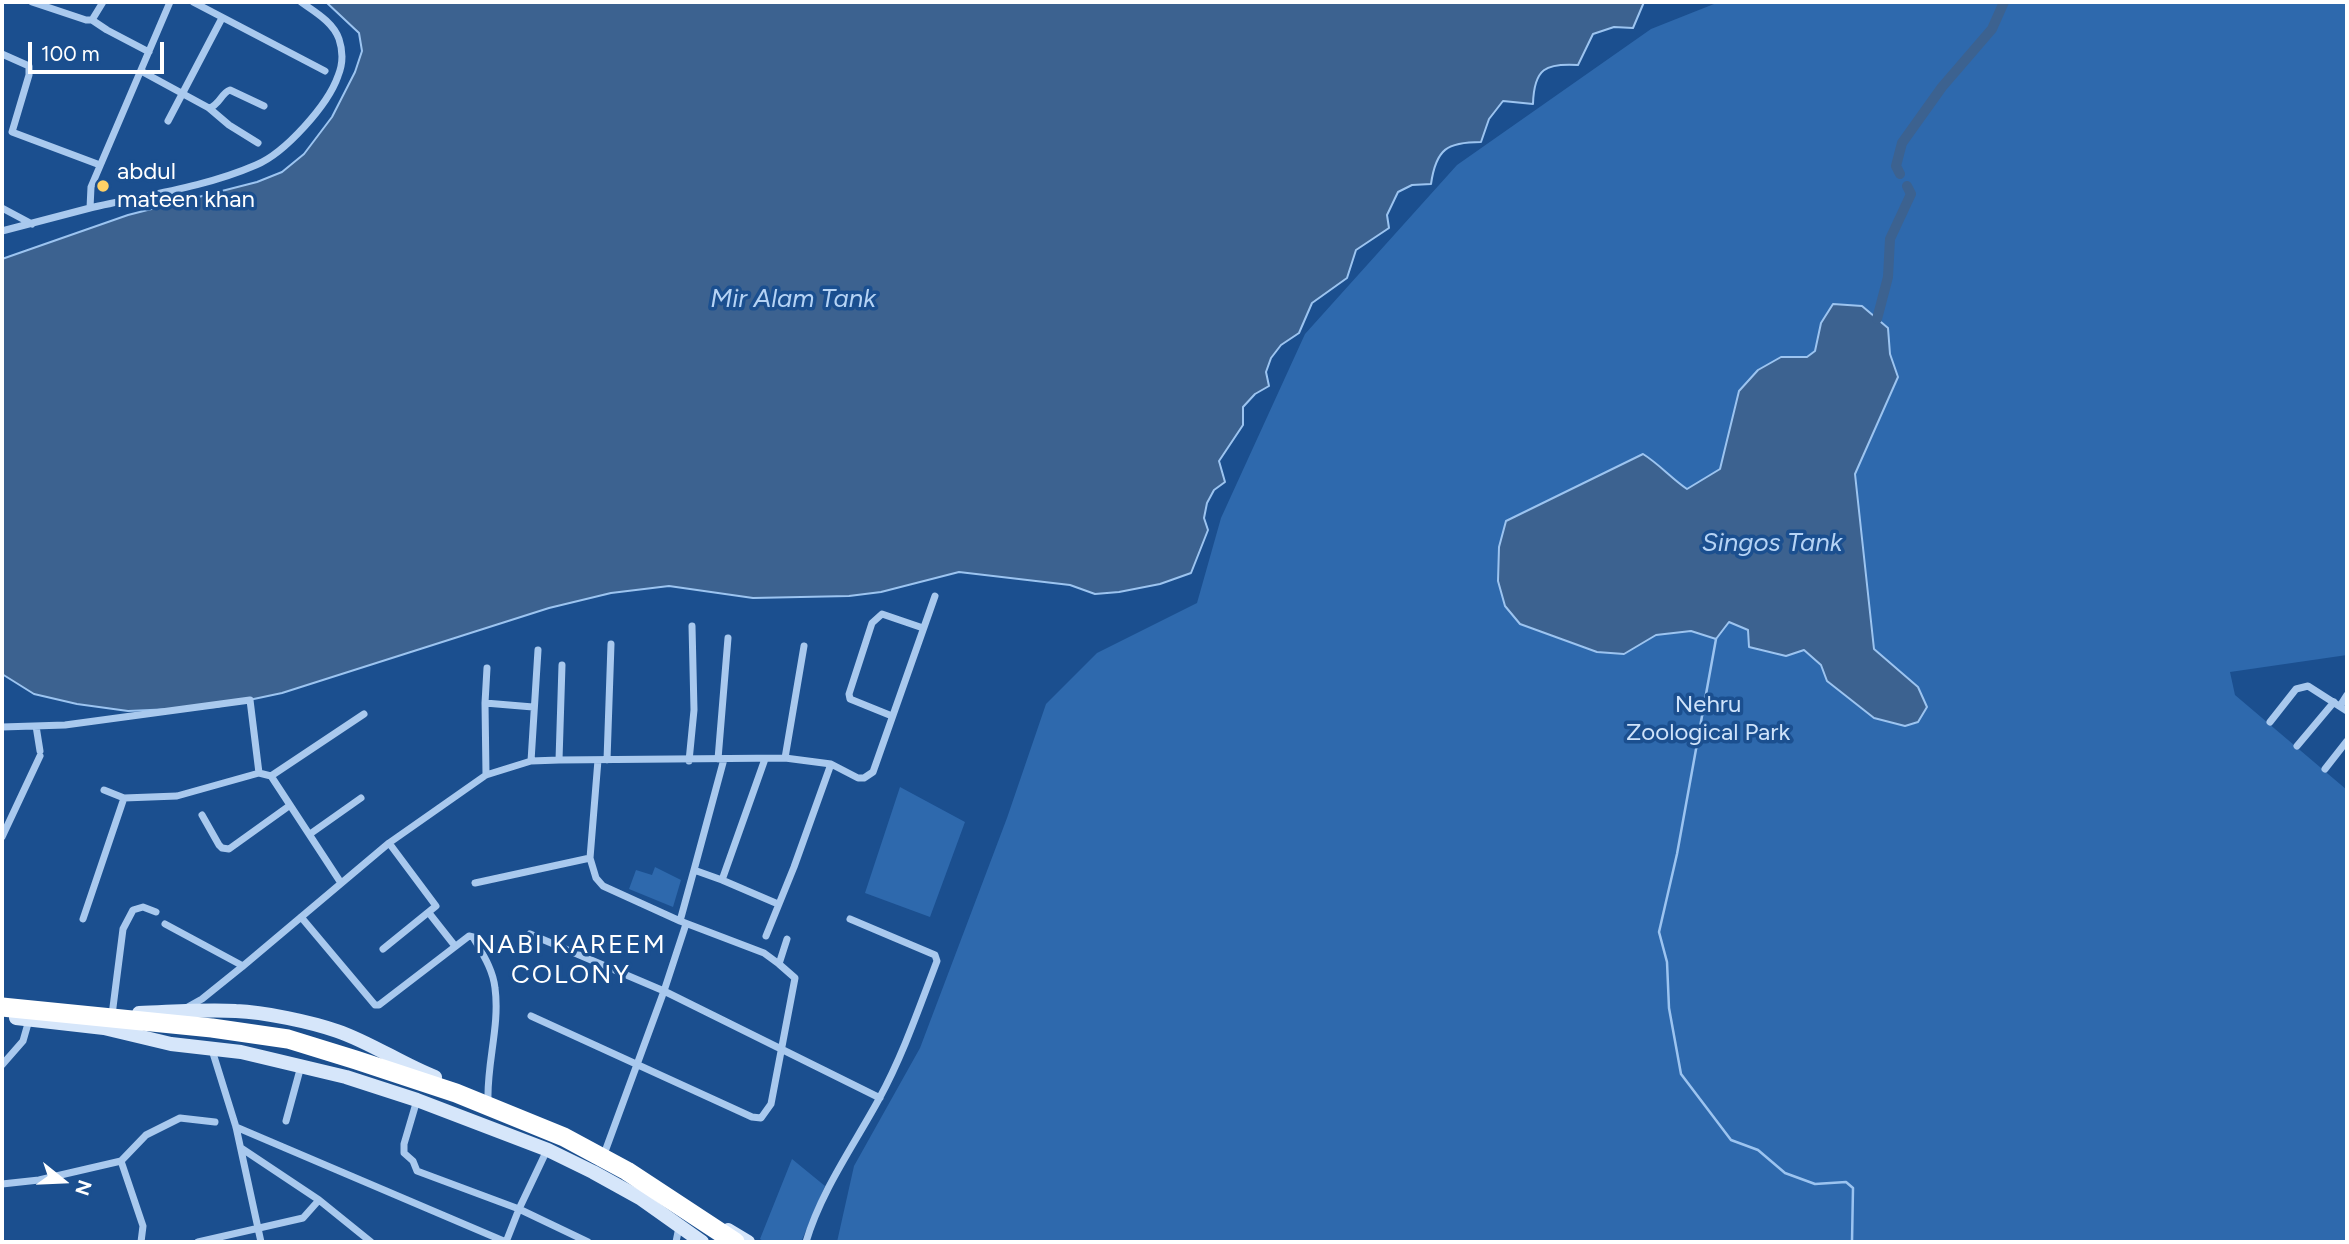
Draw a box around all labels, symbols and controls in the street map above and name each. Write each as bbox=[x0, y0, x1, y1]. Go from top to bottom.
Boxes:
scale bar bbox=[32, 28, 168, 72]
text: 100 m bbox=[41, 41, 100, 66]
place label: abdul mateen khan bbox=[117, 158, 255, 214]
marker: abdul mateen khan bbox=[95, 178, 111, 194]
water label: Mir Alam Tank bbox=[710, 283, 876, 315]
water label: Singos Tank bbox=[1702, 527, 1842, 559]
park label: Nehru Zoological Park bbox=[1626, 691, 1790, 747]
district label: NABI KAREEM COLONY bbox=[477, 929, 665, 990]
north arrow bbox=[28, 1146, 98, 1216]
text: N bbox=[70, 1177, 97, 1198]

